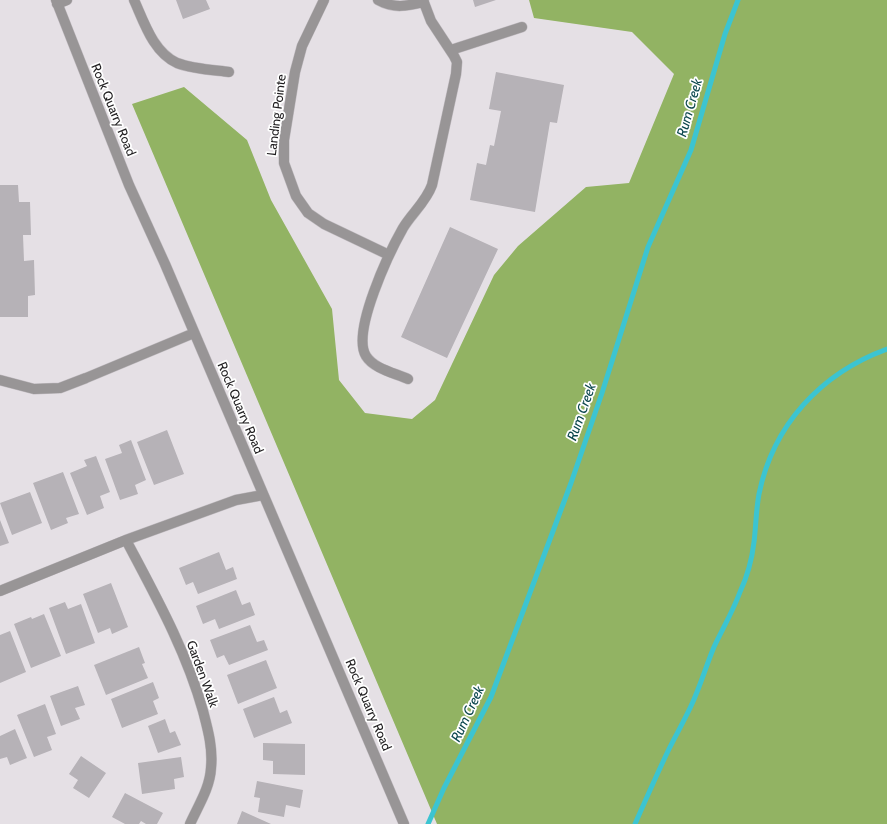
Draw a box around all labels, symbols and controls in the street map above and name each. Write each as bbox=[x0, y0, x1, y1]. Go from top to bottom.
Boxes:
street label: Rock Quarry Road bbox=[87, 62, 139, 158]
street label: Landing Pointe bbox=[264, 73, 290, 157]
water label: Rum Creek bbox=[674, 77, 706, 139]
street label: Rock Quarry Road bbox=[214, 360, 266, 456]
water label: Rum Creek bbox=[564, 381, 600, 443]
street label: Garden Walk bbox=[183, 638, 221, 710]
street label: Rock Quarry Road bbox=[342, 657, 394, 753]
water label: Rum Creek bbox=[448, 683, 488, 745]

